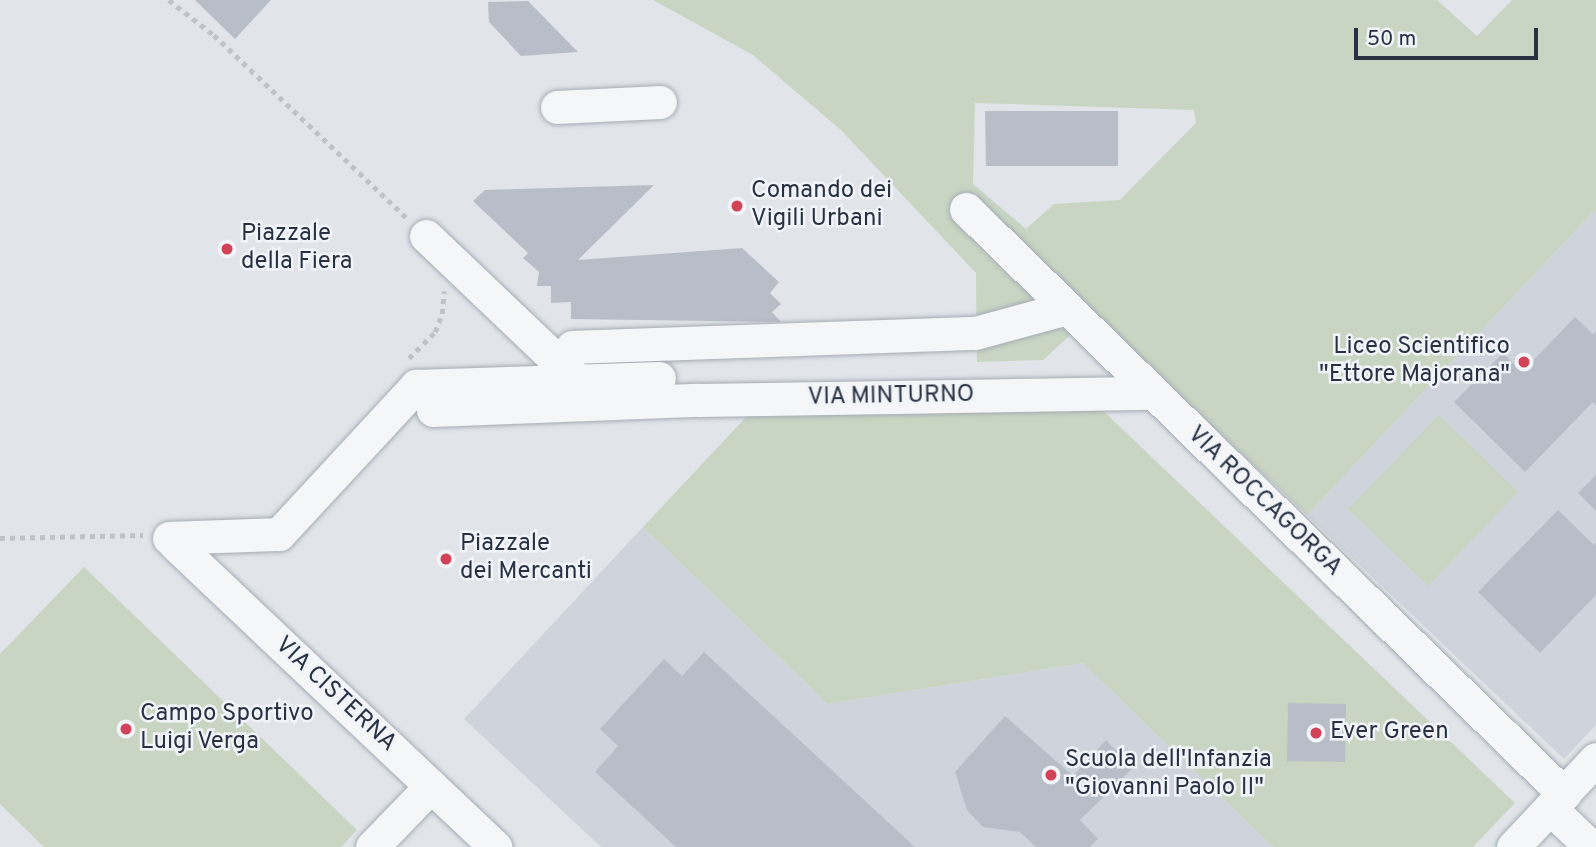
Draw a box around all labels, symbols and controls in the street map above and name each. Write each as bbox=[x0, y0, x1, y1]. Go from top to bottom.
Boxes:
scale bar bbox=[1358, 14, 1542, 58]
text: 50 m bbox=[1367, 26, 1416, 53]
place label: Comando dei Vigili Urbani bbox=[751, 178, 892, 234]
marker: Comando dei Vigili Urbani bbox=[729, 198, 745, 214]
place label: Piazzale della Fiera bbox=[241, 221, 352, 277]
marker: Piazzale della Fiera bbox=[219, 241, 235, 257]
place label: Liceo Scientifico "Ettore Majorana" bbox=[1319, 334, 1510, 390]
marker: Liceo Scientifico "Ettore Majorana" bbox=[1516, 354, 1532, 370]
street label: VIA MINTURNO bbox=[807, 381, 975, 413]
street label: VIA ROCCAGORGA bbox=[1180, 420, 1348, 584]
place label: Piazzale dei Mercanti bbox=[460, 531, 592, 587]
marker: Piazzale dei Mercanti bbox=[438, 551, 454, 567]
street label: VIA CISTERNA bbox=[268, 631, 402, 759]
place label: Campo Sportivo Luigi Verga bbox=[140, 701, 314, 757]
place label: Ever Green bbox=[1330, 719, 1449, 747]
marker: Campo Sportivo Luigi Verga bbox=[118, 721, 134, 737]
marker: Ever Green bbox=[1308, 725, 1324, 741]
place label: Scuola dell'Infanzia "Giovanni Paolo II" bbox=[1065, 747, 1272, 803]
marker: Scuola dell'Infanzia "Giovanni Paolo II" bbox=[1043, 767, 1059, 783]

